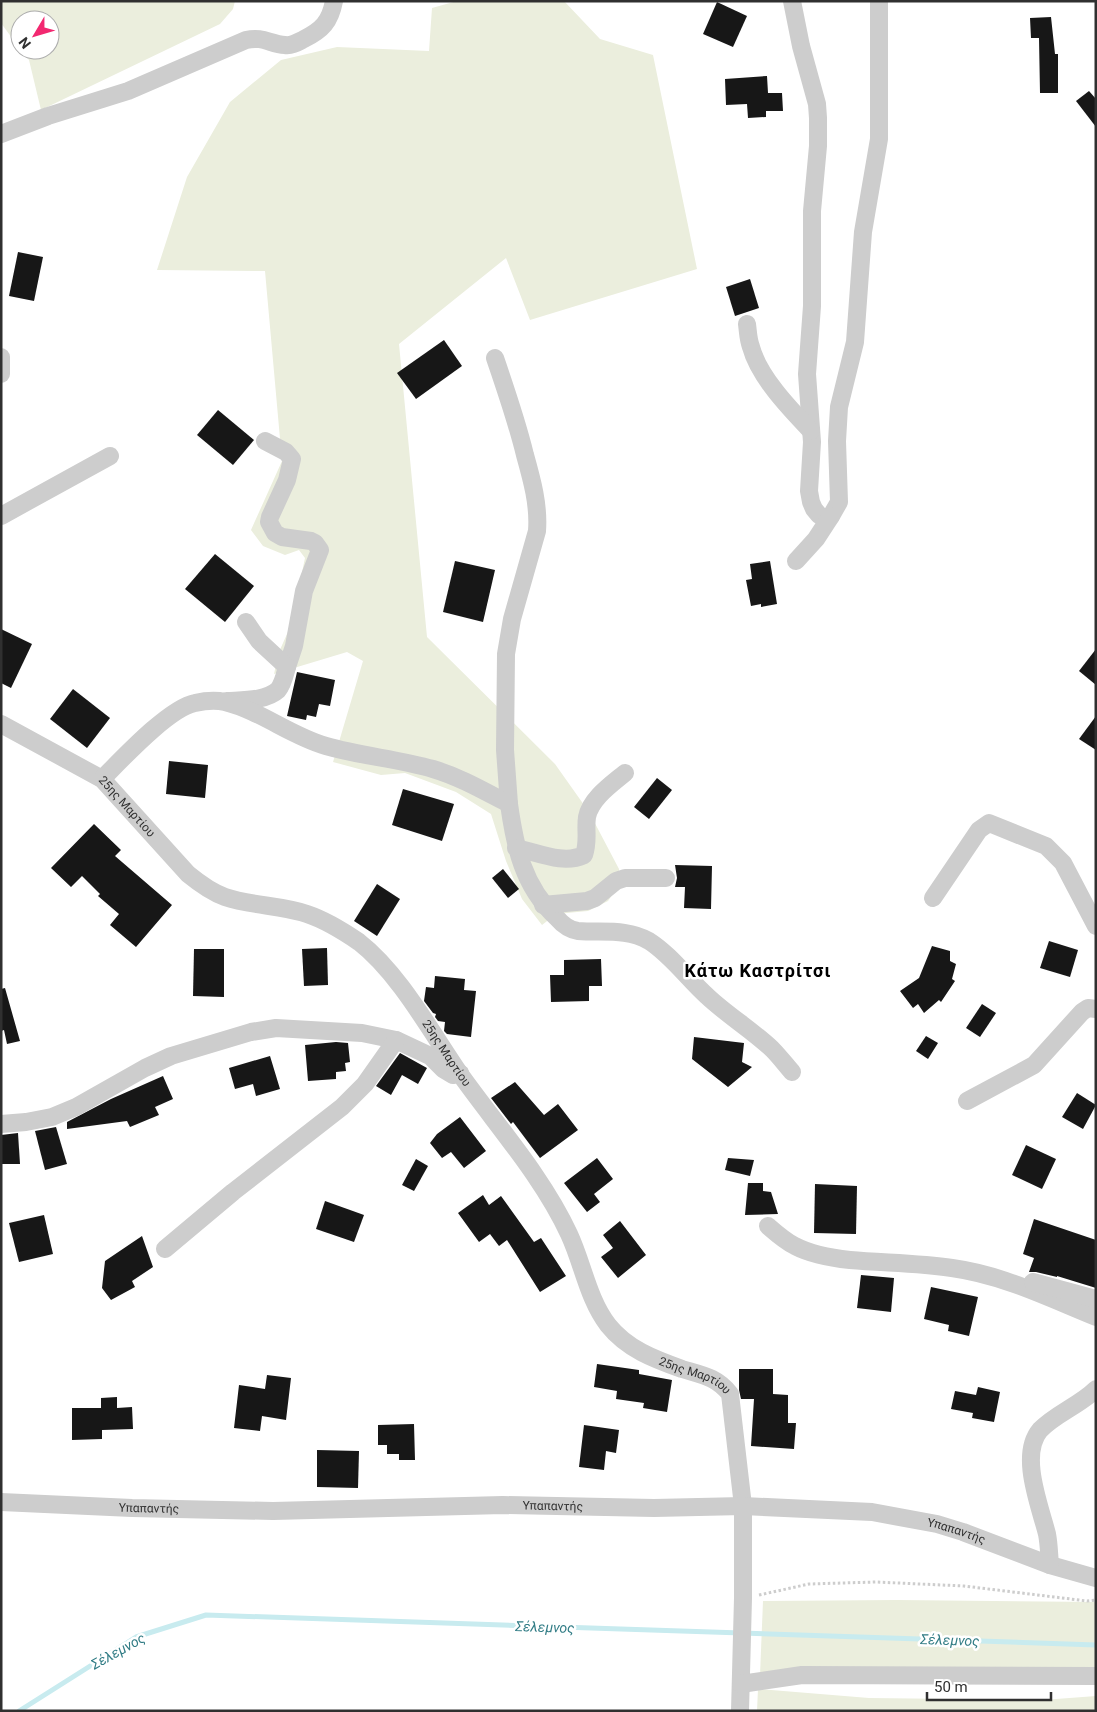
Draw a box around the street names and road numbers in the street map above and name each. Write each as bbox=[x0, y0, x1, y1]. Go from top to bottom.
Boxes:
street label: 25ης Μαρτίου bbox=[96, 773, 158, 840]
street label: 25ης Μαρτίου bbox=[419, 1017, 474, 1089]
street label: 25ης Μαρτίου bbox=[657, 1354, 734, 1397]
street label: Υπαπαντής bbox=[522, 1498, 583, 1514]
street label: Υπαπαντής bbox=[118, 1500, 179, 1516]
street label: Υπαπαντής bbox=[926, 1515, 987, 1547]

